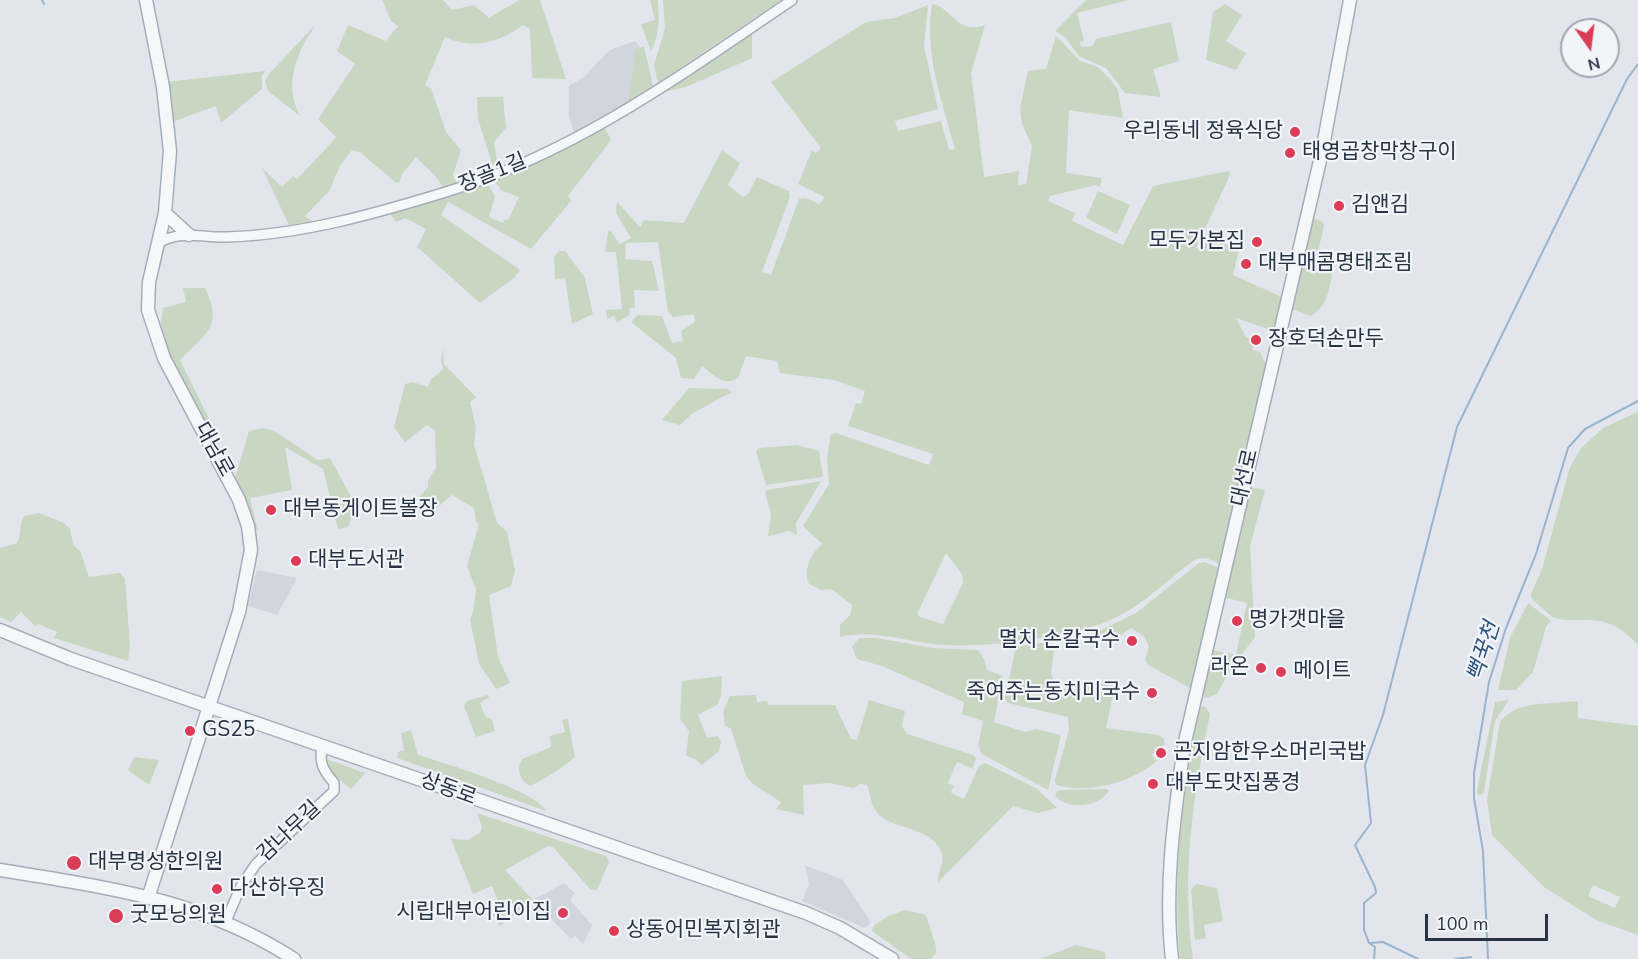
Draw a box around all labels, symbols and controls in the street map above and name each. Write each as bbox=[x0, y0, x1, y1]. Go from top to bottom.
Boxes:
north arrow bbox=[1560, 18, 1620, 78]
text: N bbox=[1585, 51, 1602, 76]
place label: 우리동네 정육식당 bbox=[1123, 119, 1283, 145]
marker: 우리동네 정육식당 bbox=[1288, 125, 1302, 139]
place label: 태영곱창막창구이 bbox=[1302, 140, 1457, 166]
marker: 태영곱창막창구이 bbox=[1283, 146, 1297, 160]
street label: 장골1길 bbox=[456, 149, 530, 199]
place label: 김앤김 bbox=[1351, 193, 1409, 219]
marker: 김앤김 bbox=[1332, 199, 1346, 213]
place label: 모두가본집 bbox=[1148, 229, 1245, 255]
marker: 모두가본집 bbox=[1250, 235, 1264, 249]
place label: 대부매콤명태조림 bbox=[1258, 251, 1413, 277]
marker: 대부매콤명태조림 bbox=[1239, 257, 1253, 271]
place label: 장호덕손만두 bbox=[1268, 327, 1384, 353]
marker: 장호덕손만두 bbox=[1249, 333, 1263, 347]
street label: 대남로 bbox=[188, 419, 238, 481]
street label: 대선로 bbox=[1227, 447, 1265, 509]
place label: 대부동게이트볼장 bbox=[283, 497, 438, 523]
marker: 대부동게이트볼장 bbox=[264, 503, 278, 517]
place label: 대부도서관 bbox=[308, 548, 405, 574]
marker: 대부도서관 bbox=[289, 554, 303, 568]
place label: 명가갯마을 bbox=[1249, 608, 1346, 634]
marker: 명가갯마을 bbox=[1230, 614, 1244, 628]
water label: 뻑꾹천 bbox=[1463, 619, 1507, 685]
place label: 멸치 손칼국수 bbox=[999, 628, 1120, 654]
marker: 멸치 손칼국수 bbox=[1125, 634, 1139, 648]
place label: 라온 bbox=[1210, 655, 1249, 681]
place label: 메이트 bbox=[1293, 659, 1351, 685]
marker: 라온 bbox=[1254, 661, 1268, 675]
marker: 메이트 bbox=[1274, 665, 1288, 679]
place label: 죽여주는동치미국수 bbox=[966, 680, 1140, 706]
marker: 죽여주는동치미국수 bbox=[1145, 686, 1159, 700]
place label: GS25 bbox=[202, 718, 255, 744]
marker: GS25 bbox=[183, 724, 197, 738]
place label: 곤지암한우소머리국밥 bbox=[1173, 740, 1366, 766]
marker: 곤지암한우소머리국밥 bbox=[1154, 746, 1168, 760]
street label: 상동로 bbox=[416, 768, 480, 812]
place label: 대부도맛집풍경 bbox=[1165, 771, 1300, 797]
marker: 대부도맛집풍경 bbox=[1146, 777, 1160, 791]
street label: 감나무길 bbox=[253, 796, 327, 868]
place label: 대부명성한의원 bbox=[88, 850, 223, 876]
marker: 대부명성한의원 bbox=[65, 854, 83, 872]
place label: 다산하우징 bbox=[229, 876, 326, 902]
marker: 다산하우징 bbox=[210, 882, 224, 896]
place label: 시립대부어린이집 bbox=[396, 900, 551, 926]
scale bar bbox=[1428, 902, 1551, 940]
place label: 굿모닝의원 bbox=[130, 903, 227, 929]
marker: 시립대부어린이집 bbox=[556, 906, 570, 920]
marker: 굿모닝의원 bbox=[107, 907, 125, 925]
text: 100 m bbox=[1436, 912, 1488, 936]
place label: 상동어민복지회관 bbox=[626, 918, 781, 944]
marker: 상동어민복지회관 bbox=[607, 924, 621, 938]

